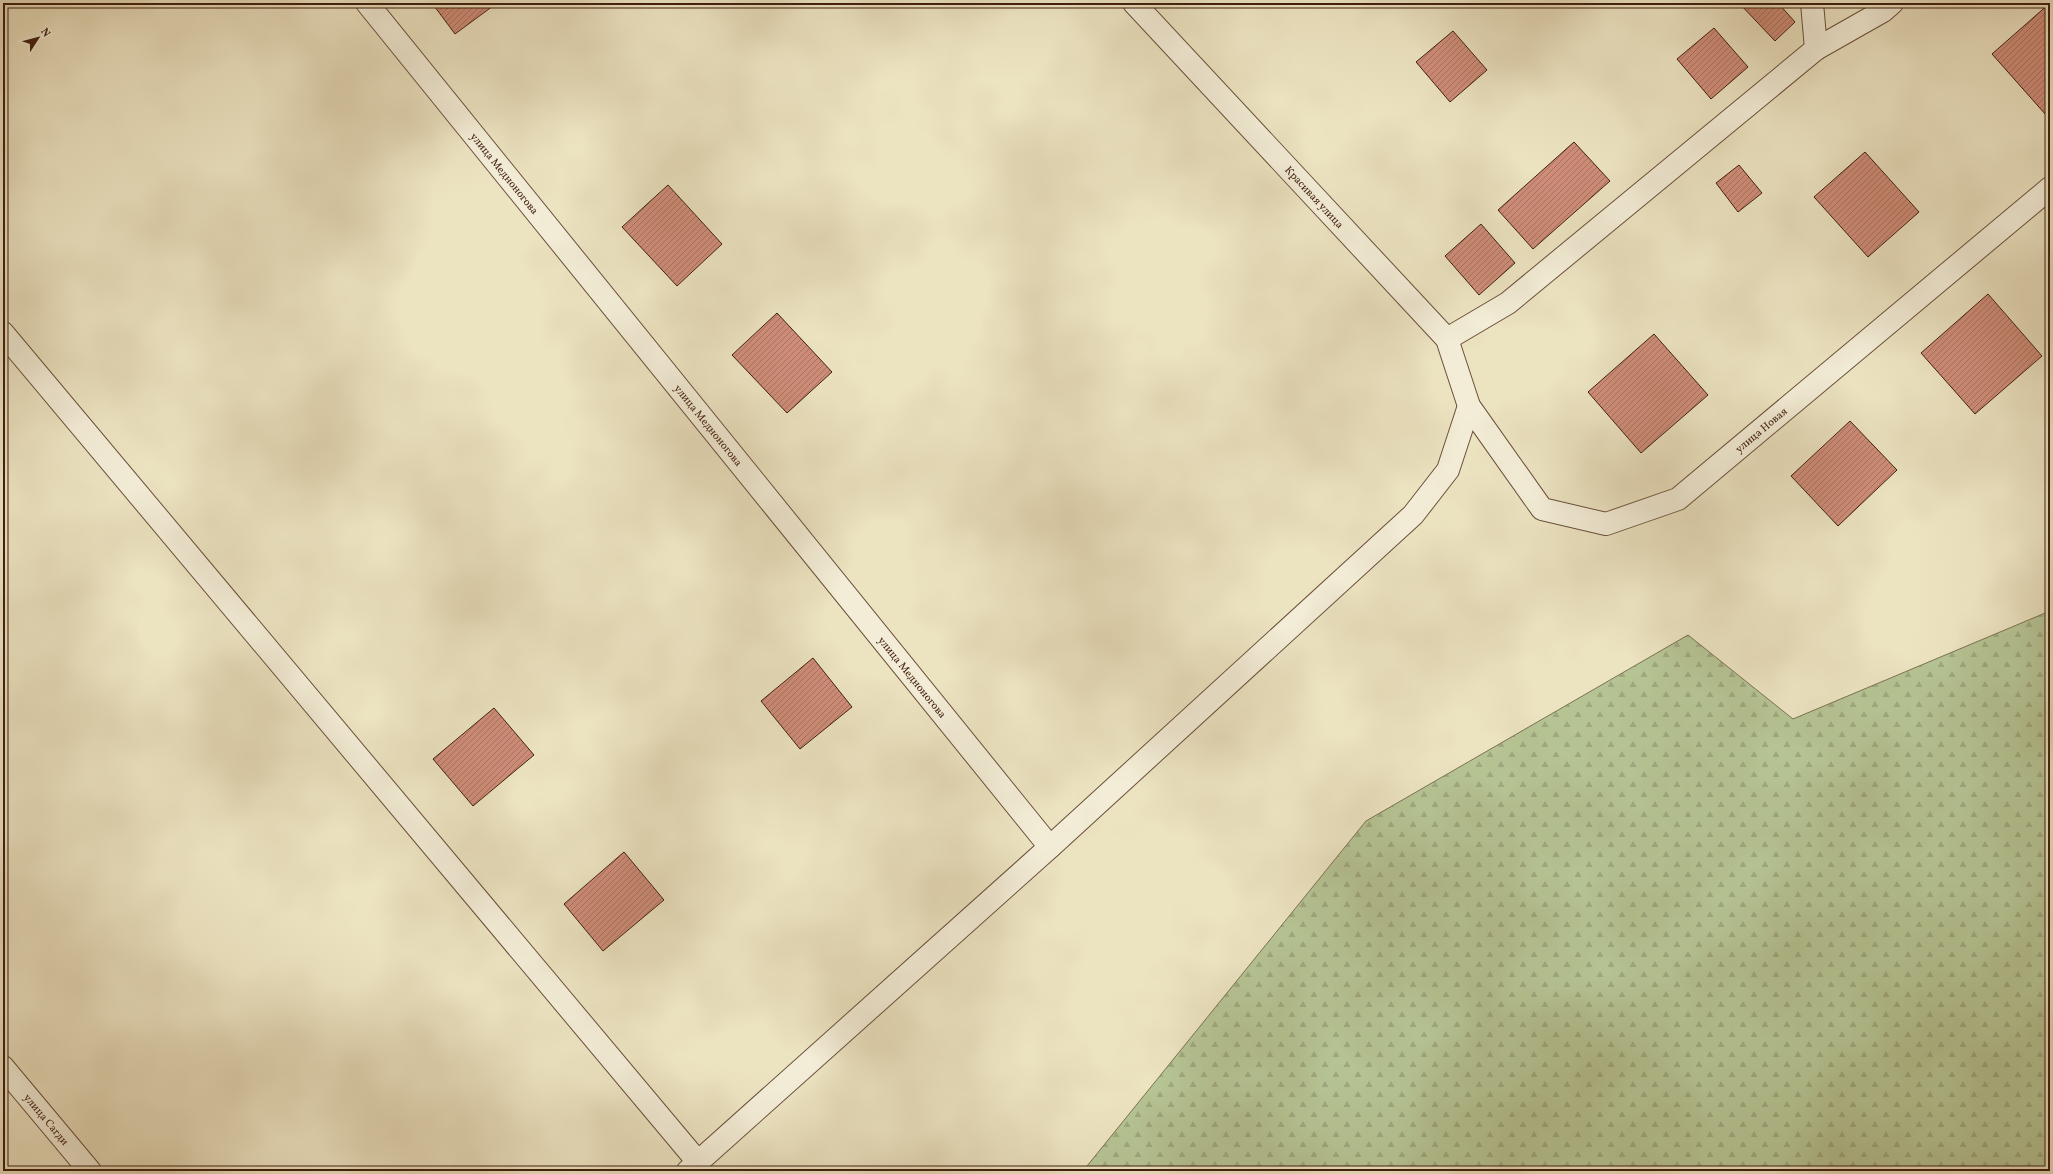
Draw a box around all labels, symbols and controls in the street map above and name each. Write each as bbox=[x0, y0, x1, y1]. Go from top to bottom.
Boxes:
north arrow bbox=[18, 18, 58, 58]
text: N bbox=[36, 25, 53, 41]
street label: улица Медноногова bbox=[466, 130, 542, 219]
street label: Красивая улица bbox=[1281, 163, 1347, 233]
street label: улица Медноногова bbox=[670, 382, 745, 470]
street label: улица Новая bbox=[1733, 404, 1791, 457]
street label: улица Медноногова bbox=[874, 634, 949, 722]
street label: улица Сагди bbox=[20, 1091, 72, 1149]

